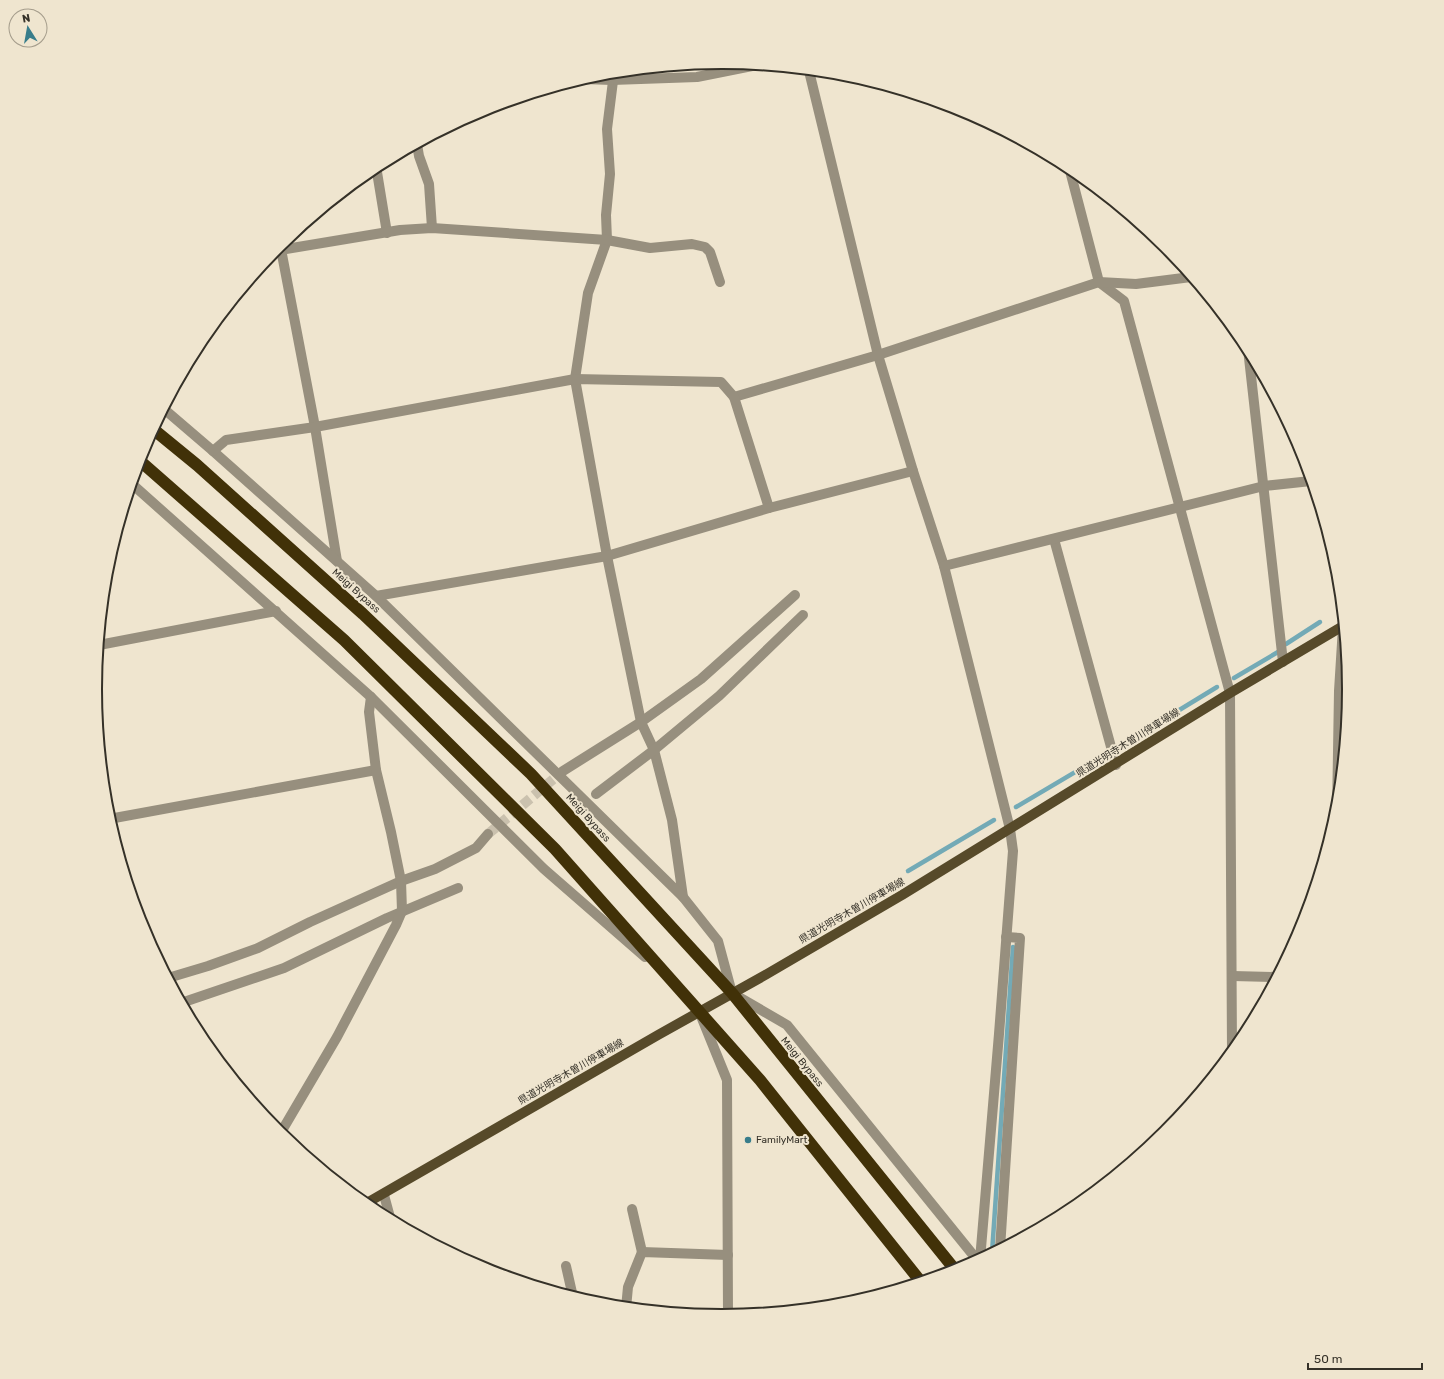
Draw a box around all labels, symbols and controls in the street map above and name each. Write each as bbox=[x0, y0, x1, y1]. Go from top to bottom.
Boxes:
north arrow bbox=[8, 8, 48, 48]
text: N bbox=[21, 12, 31, 26]
street label: Meigi Bypass bbox=[329, 566, 383, 616]
street label: 県道光明寺木曽川停車場線 bbox=[1074, 706, 1182, 780]
street label: Meigi Bypass bbox=[563, 791, 613, 845]
street label: 県道光明寺木曽川停車場線 bbox=[797, 876, 907, 946]
street label: Meigi Bypass bbox=[778, 1035, 826, 1089]
street label: 県道光明寺木曽川停車場線 bbox=[516, 1037, 626, 1107]
place label: FamilyMart bbox=[756, 1134, 808, 1146]
marker: FamilyMart bbox=[743, 1135, 753, 1145]
scale bar bbox=[1308, 1345, 1422, 1371]
text: 50 m bbox=[1314, 1352, 1342, 1366]

